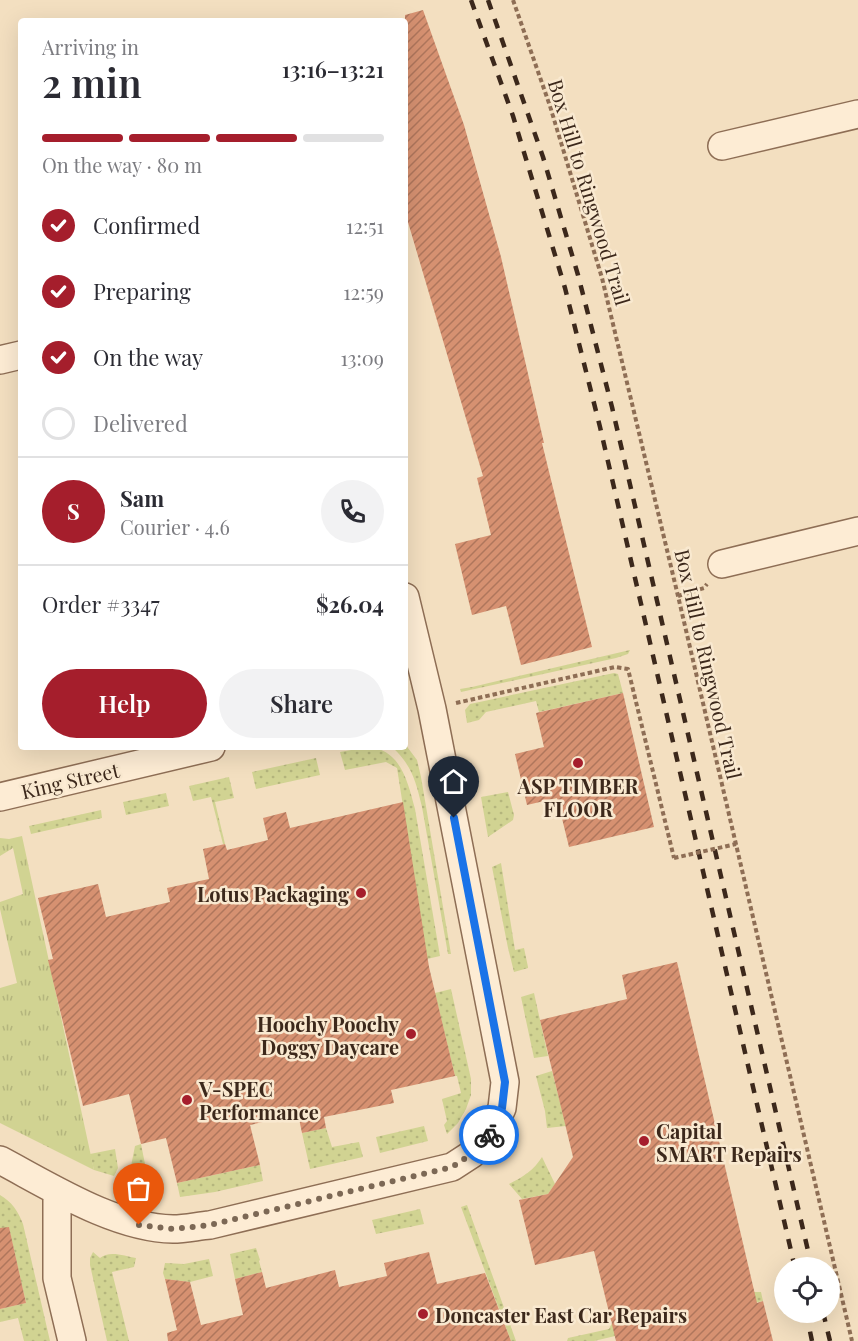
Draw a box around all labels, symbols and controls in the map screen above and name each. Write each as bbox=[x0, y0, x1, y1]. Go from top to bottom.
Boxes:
text: Arriving in bbox=[42, 33, 139, 60]
text: 13:16–13:21 bbox=[282, 54, 384, 84]
text: 2 min bbox=[42, 56, 142, 108]
street label: Box Hill to Ringwood Trail bbox=[543, 75, 637, 309]
text: On the way · 80 m bbox=[42, 151, 202, 178]
icon: check bbox=[42, 209, 75, 242]
text: Confirmed bbox=[93, 210, 200, 240]
text: 12:51 bbox=[346, 212, 384, 239]
icon: check bbox=[42, 275, 75, 308]
text: Preparing bbox=[93, 276, 191, 306]
text: 12:59 bbox=[343, 278, 384, 305]
icon: check bbox=[42, 341, 75, 374]
text: On the way bbox=[93, 342, 203, 372]
text: 13:09 bbox=[340, 344, 384, 371]
text: Delivered bbox=[93, 408, 188, 438]
button: phone bbox=[321, 480, 384, 543]
text: Sam bbox=[120, 483, 164, 513]
text: S bbox=[67, 496, 80, 526]
text: Courier · 4.6 bbox=[120, 513, 230, 540]
street label: Box Hill to Ringwood Trail bbox=[669, 546, 749, 782]
text: Order #3347 bbox=[42, 589, 160, 619]
text: $26.04 bbox=[316, 589, 384, 619]
button: Help bbox=[42, 669, 207, 738]
button: Share bbox=[219, 669, 384, 738]
street label: King Street bbox=[18, 755, 123, 804]
pin bbox=[428, 756, 479, 818]
marker: ASP TIMBER FLOOR bbox=[571, 756, 585, 770]
icon: home bbox=[437, 765, 470, 798]
place label: ASP TIMBER FLOOR bbox=[517, 772, 640, 822]
place label: Lotus Packaging bbox=[197, 880, 349, 907]
marker: Lotus Packaging bbox=[354, 886, 368, 900]
place label: Hoochy Poochy Doggy Daycare bbox=[257, 1010, 400, 1060]
marker: Hoochy Poochy Doggy Daycare bbox=[404, 1027, 418, 1041]
place label: V-SPEC Performance bbox=[198, 1075, 319, 1125]
marker: V-SPEC Performance bbox=[180, 1093, 194, 1107]
courier bbox=[459, 1105, 519, 1165]
place label: Capital SMART Repairs bbox=[656, 1117, 802, 1167]
icon: bike bbox=[473, 1119, 506, 1152]
marker: Capital SMART Repairs bbox=[637, 1134, 651, 1148]
pin bbox=[113, 1163, 164, 1225]
icon: bag bbox=[122, 1172, 155, 1205]
map controls bbox=[774, 1257, 840, 1323]
button: locate bbox=[774, 1257, 840, 1323]
place label: Doncaster East Car Repairs bbox=[435, 1301, 687, 1328]
marker: Doncaster East Car Repairs bbox=[416, 1307, 430, 1321]

